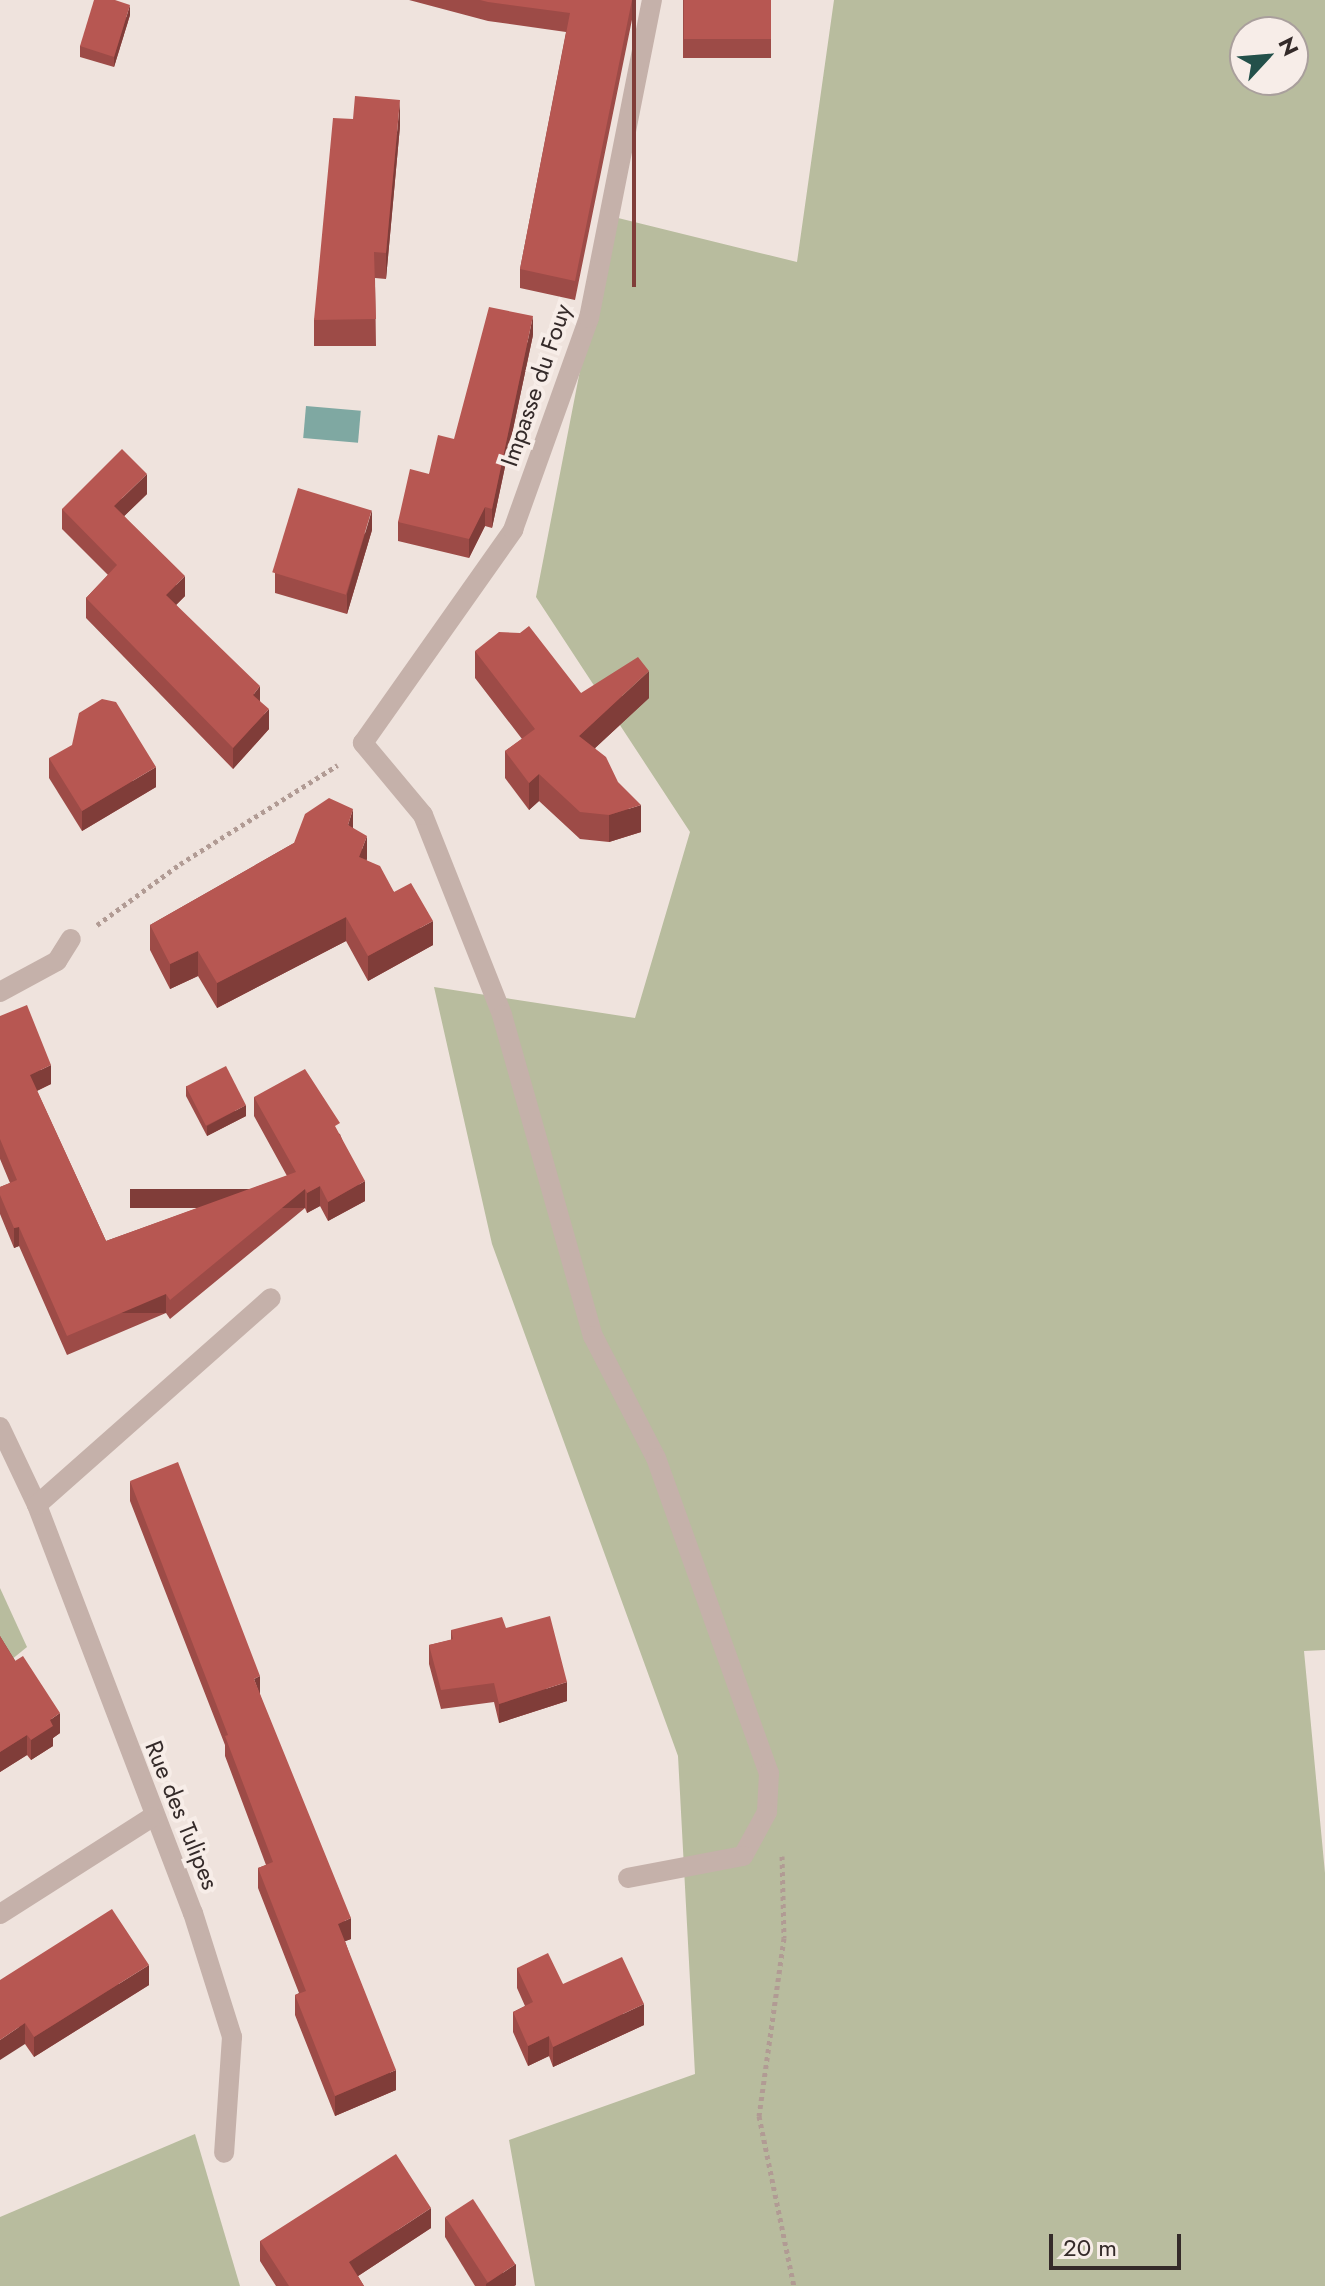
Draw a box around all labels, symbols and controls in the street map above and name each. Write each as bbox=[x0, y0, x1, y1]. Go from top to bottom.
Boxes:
north arrow bbox=[1229, 16, 1309, 96]
text: N bbox=[1271, 31, 1307, 61]
street label: Impasse du Fouy bbox=[495, 300, 577, 470]
street label: Rue des Tulipes bbox=[139, 1736, 225, 1894]
scale bar bbox=[1053, 2218, 1185, 2268]
text: 20 m bbox=[1063, 2230, 1117, 2265]

